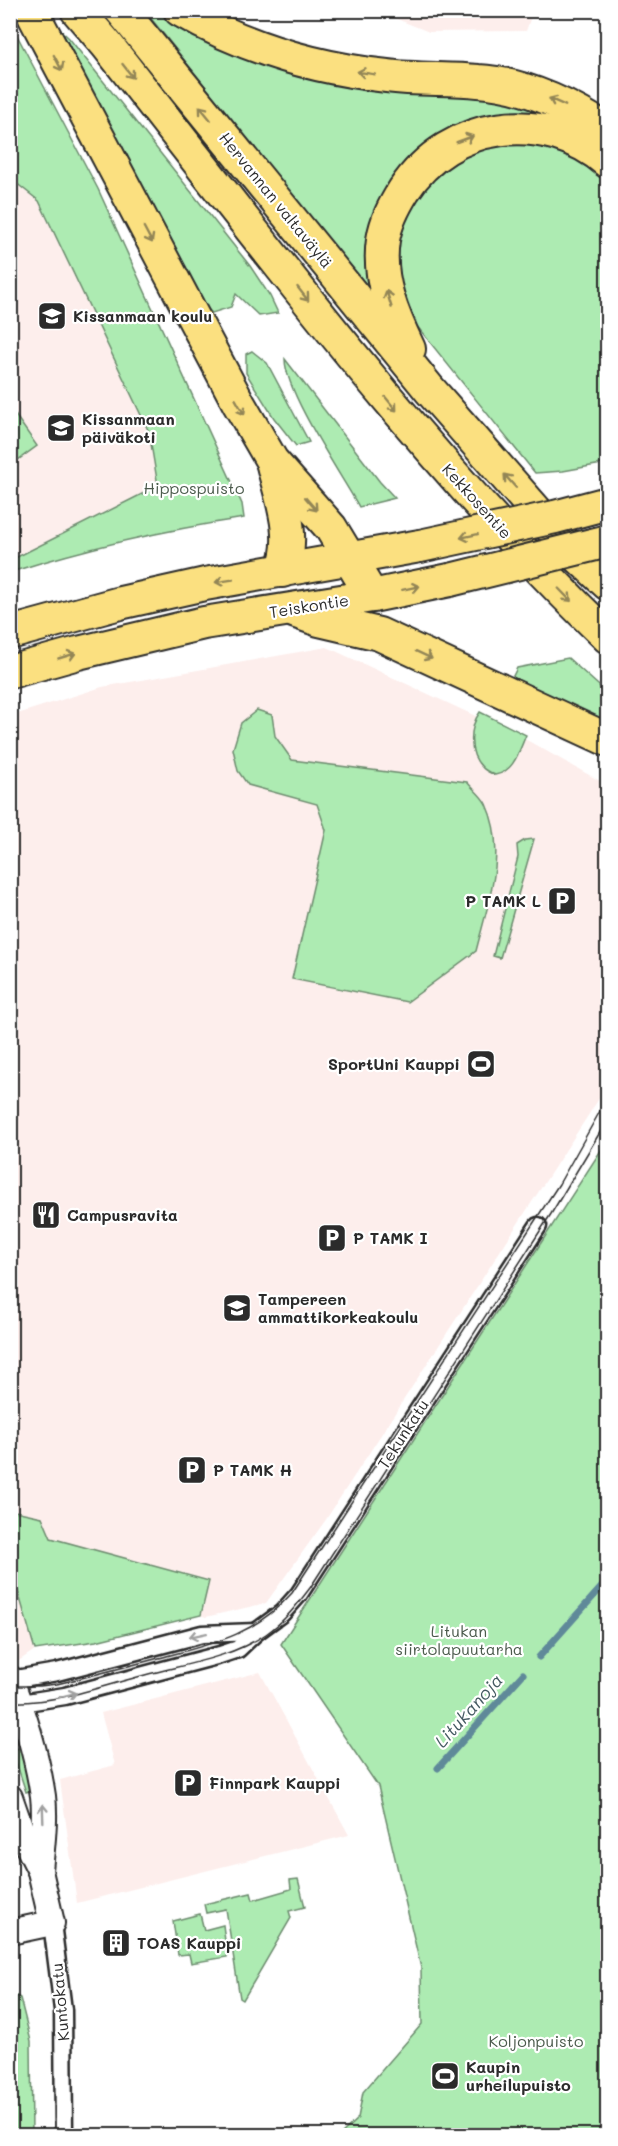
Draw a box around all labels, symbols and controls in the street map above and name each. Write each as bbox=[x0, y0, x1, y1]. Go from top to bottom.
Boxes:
one-way arrow bbox=[53, 53, 64, 71]
one-way arrow bbox=[121, 63, 134, 79]
one-way arrow bbox=[356, 67, 376, 78]
one-way arrow bbox=[548, 96, 566, 107]
one-way arrow bbox=[199, 105, 212, 121]
street label: Hervannan valtaväylä bbox=[215, 127, 338, 272]
one-way arrow bbox=[455, 133, 473, 144]
one-way arrow bbox=[143, 226, 154, 244]
one-way arrow bbox=[297, 286, 310, 302]
one-way arrow bbox=[383, 290, 394, 309]
school or university icon: Kissanmaan koulu bbox=[36, 300, 68, 332]
place label: Kissanmaan koulu bbox=[73, 305, 212, 326]
one-way arrow bbox=[385, 396, 398, 412]
one-way arrow bbox=[235, 398, 247, 415]
place label: Kissanmaan päiväkoti bbox=[82, 408, 175, 447]
school or university icon: Kissanmaan päiväkoti bbox=[45, 412, 77, 444]
street label: Kekkosentie bbox=[438, 459, 517, 543]
one-way arrow bbox=[503, 474, 517, 489]
park label: Hippospuisto bbox=[143, 477, 245, 498]
one-way arrow bbox=[304, 496, 318, 511]
one-way arrow bbox=[460, 531, 479, 542]
one-way arrow bbox=[215, 576, 235, 587]
one-way arrow bbox=[401, 582, 420, 593]
one-way arrow bbox=[557, 588, 572, 603]
street label: Teiskontie bbox=[268, 589, 350, 622]
one-way arrow bbox=[57, 650, 76, 661]
one-way arrow bbox=[414, 650, 432, 662]
parking icon: P TAMK L bbox=[546, 885, 578, 917]
place label: P TAMK L bbox=[465, 890, 541, 911]
sports icon: SportUni Kauppi bbox=[465, 1048, 497, 1080]
place label: SportUni Kauppi bbox=[328, 1053, 460, 1074]
restaurant icon: Campusravita bbox=[30, 1199, 62, 1231]
place label: Campusravita bbox=[67, 1204, 178, 1225]
parking icon: P TAMK I bbox=[316, 1222, 348, 1254]
place label: P TAMK I bbox=[353, 1227, 428, 1248]
place label: Tampereen ammattikorkeakoulu bbox=[258, 1288, 418, 1327]
school or university icon: Tampereen ammattikorkeakoulu bbox=[221, 1292, 253, 1324]
street label: Tekunkatu bbox=[372, 1395, 433, 1473]
parking icon: P TAMK H bbox=[176, 1454, 208, 1486]
place label: P TAMK H bbox=[213, 1459, 292, 1480]
park label: Litukan siirtolapuutarha bbox=[395, 1620, 523, 1659]
one-way arrow bbox=[189, 1630, 208, 1641]
water label: Litukanoja bbox=[429, 1668, 508, 1752]
one-way arrow bbox=[59, 1688, 78, 1700]
parking icon: Finnpark Kauppi bbox=[172, 1767, 204, 1799]
place label: Finnpark Kauppi bbox=[209, 1772, 341, 1793]
one-way arrow bbox=[38, 1803, 49, 1823]
building icon: TOAS Kauppi bbox=[100, 1927, 132, 1959]
place label: TOAS Kauppi bbox=[137, 1932, 241, 1953]
street label: Kuntokatu bbox=[46, 1962, 73, 2042]
park label: Koljonpuisto bbox=[489, 2030, 583, 2051]
place label: Kaupin urheilupuisto bbox=[466, 2056, 571, 2095]
sports icon: Kaupin urheilupuisto bbox=[429, 2060, 461, 2092]

